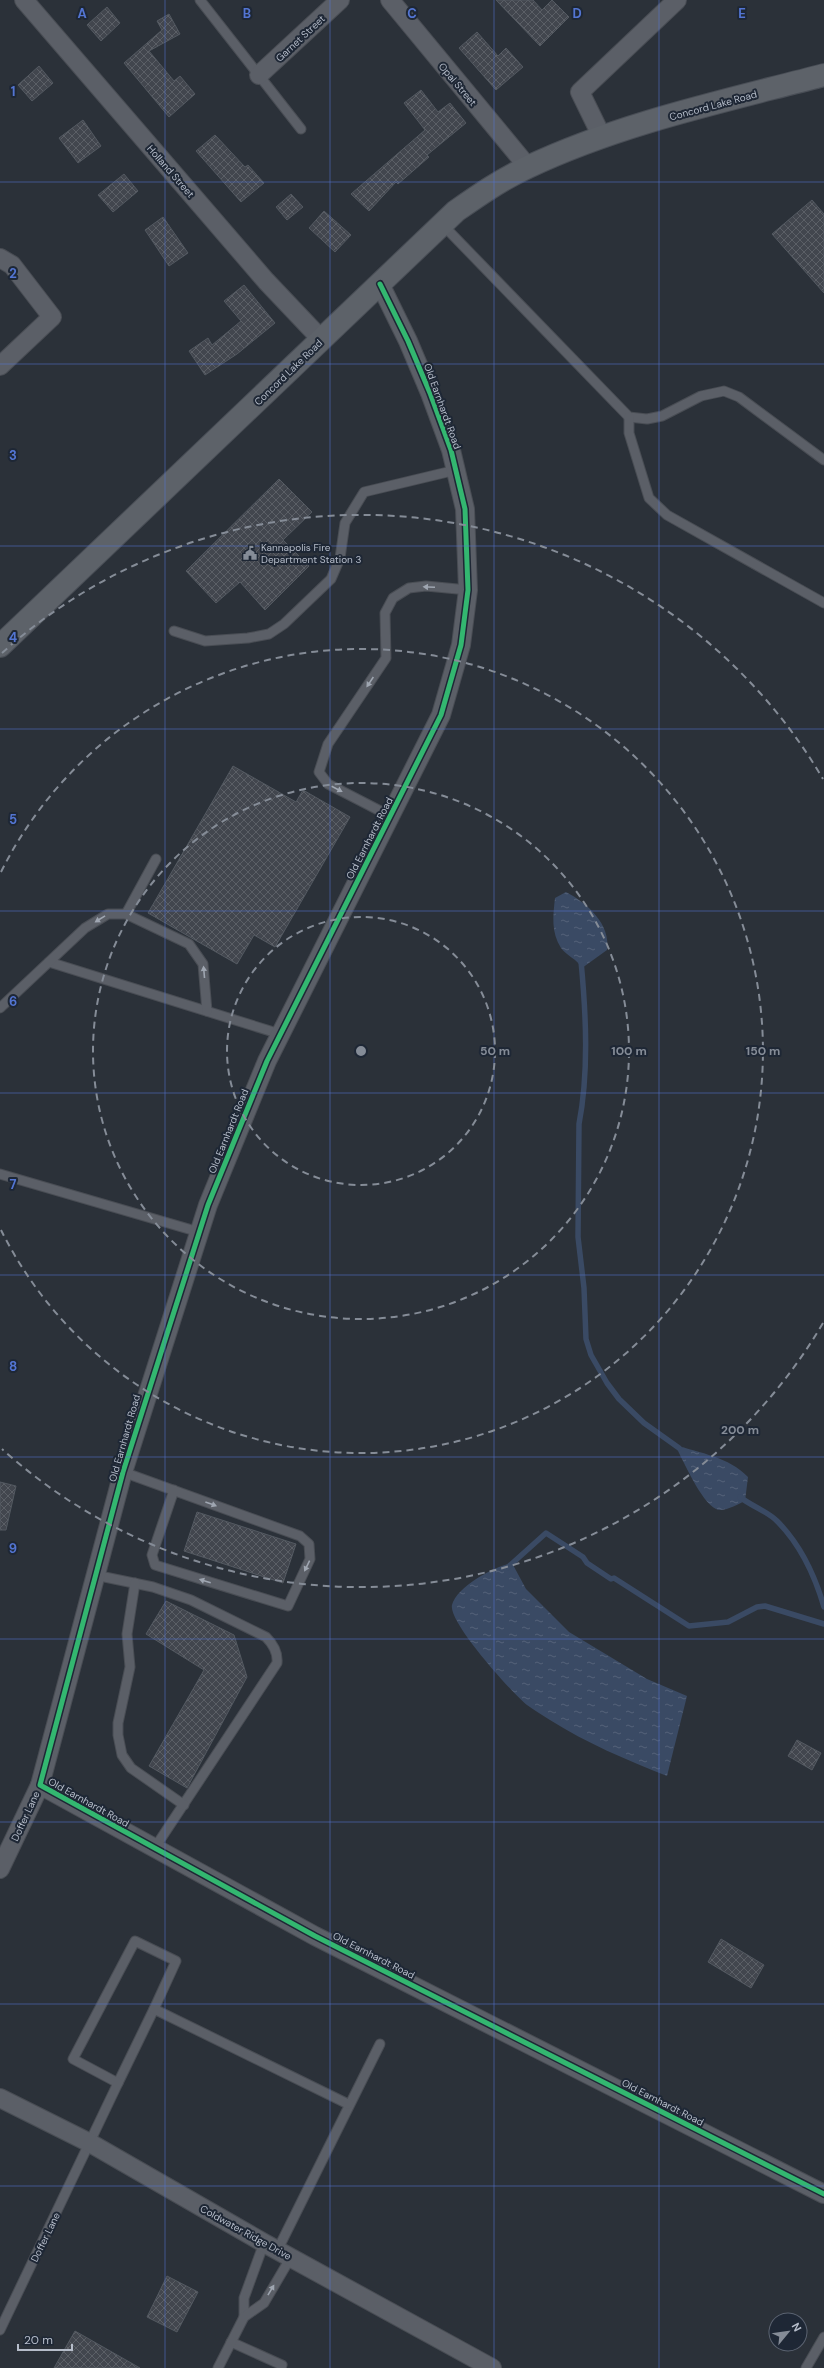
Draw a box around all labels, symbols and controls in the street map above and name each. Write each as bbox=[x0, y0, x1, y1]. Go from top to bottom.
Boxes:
text: A bbox=[77, 5, 87, 22]
text: B bbox=[243, 5, 251, 22]
text: C bbox=[407, 5, 417, 22]
text: D bbox=[572, 5, 582, 22]
text: E bbox=[738, 5, 746, 22]
street label: Garnet Street bbox=[273, 12, 328, 65]
street label: Opal Street bbox=[436, 60, 480, 109]
text: 1 bbox=[11, 83, 15, 100]
street label: Concord Lake Road bbox=[668, 88, 758, 123]
street label: Holland Street bbox=[144, 142, 197, 200]
text: 2 bbox=[9, 265, 17, 282]
street label: Concord Lake Road bbox=[251, 336, 325, 408]
street label: Old Earnhardt Road bbox=[421, 362, 464, 451]
text: 3 bbox=[9, 447, 17, 464]
place label: Kannapolis Fire Department Station 3 bbox=[261, 541, 361, 566]
public building icon: Kannapolis Fire Department Station 3 bbox=[242, 545, 258, 561]
one-way arrow bbox=[422, 584, 435, 590]
text: 4 bbox=[9, 629, 17, 646]
one-way arrow bbox=[366, 677, 374, 687]
one-way arrow bbox=[331, 786, 343, 792]
street label: Old Earnhardt Road bbox=[343, 795, 396, 881]
text: 5 bbox=[9, 811, 17, 828]
one-way arrow bbox=[94, 915, 106, 922]
one-way arrow bbox=[200, 966, 207, 978]
text: 6 bbox=[9, 993, 17, 1010]
text: 50 m bbox=[480, 1043, 510, 1059]
text: 100 m bbox=[611, 1043, 647, 1059]
text: 150 m bbox=[746, 1043, 780, 1059]
centre of rings bbox=[354, 1044, 368, 1058]
street label: Old Earnhardt Road bbox=[206, 1087, 251, 1175]
text: 7 bbox=[10, 1176, 17, 1193]
text: 8 bbox=[9, 1358, 17, 1375]
street label: Old Earnhardt Road bbox=[106, 1393, 143, 1483]
text: 200 m bbox=[721, 1422, 759, 1438]
one-way arrow bbox=[205, 1501, 217, 1507]
text: 9 bbox=[9, 1540, 17, 1557]
one-way arrow bbox=[304, 1560, 310, 1571]
one-way arrow bbox=[199, 1578, 211, 1584]
street label: Old Earnhardt Road bbox=[46, 1775, 131, 1830]
street label: Doffer Lane bbox=[8, 1789, 43, 1843]
street label: Old Earnhardt Road bbox=[331, 1929, 417, 1982]
street label: Old Earnhardt Road bbox=[620, 2076, 706, 2129]
street label: Coldwater Ridge Drive bbox=[198, 2202, 294, 2263]
street label: Doffer Lane bbox=[28, 2210, 63, 2264]
one-way arrow bbox=[268, 2284, 275, 2296]
north arrow bbox=[768, 2312, 808, 2352]
text: N bbox=[789, 2320, 805, 2334]
scale bar bbox=[18, 2326, 72, 2352]
text: 20 m bbox=[24, 2332, 53, 2348]

